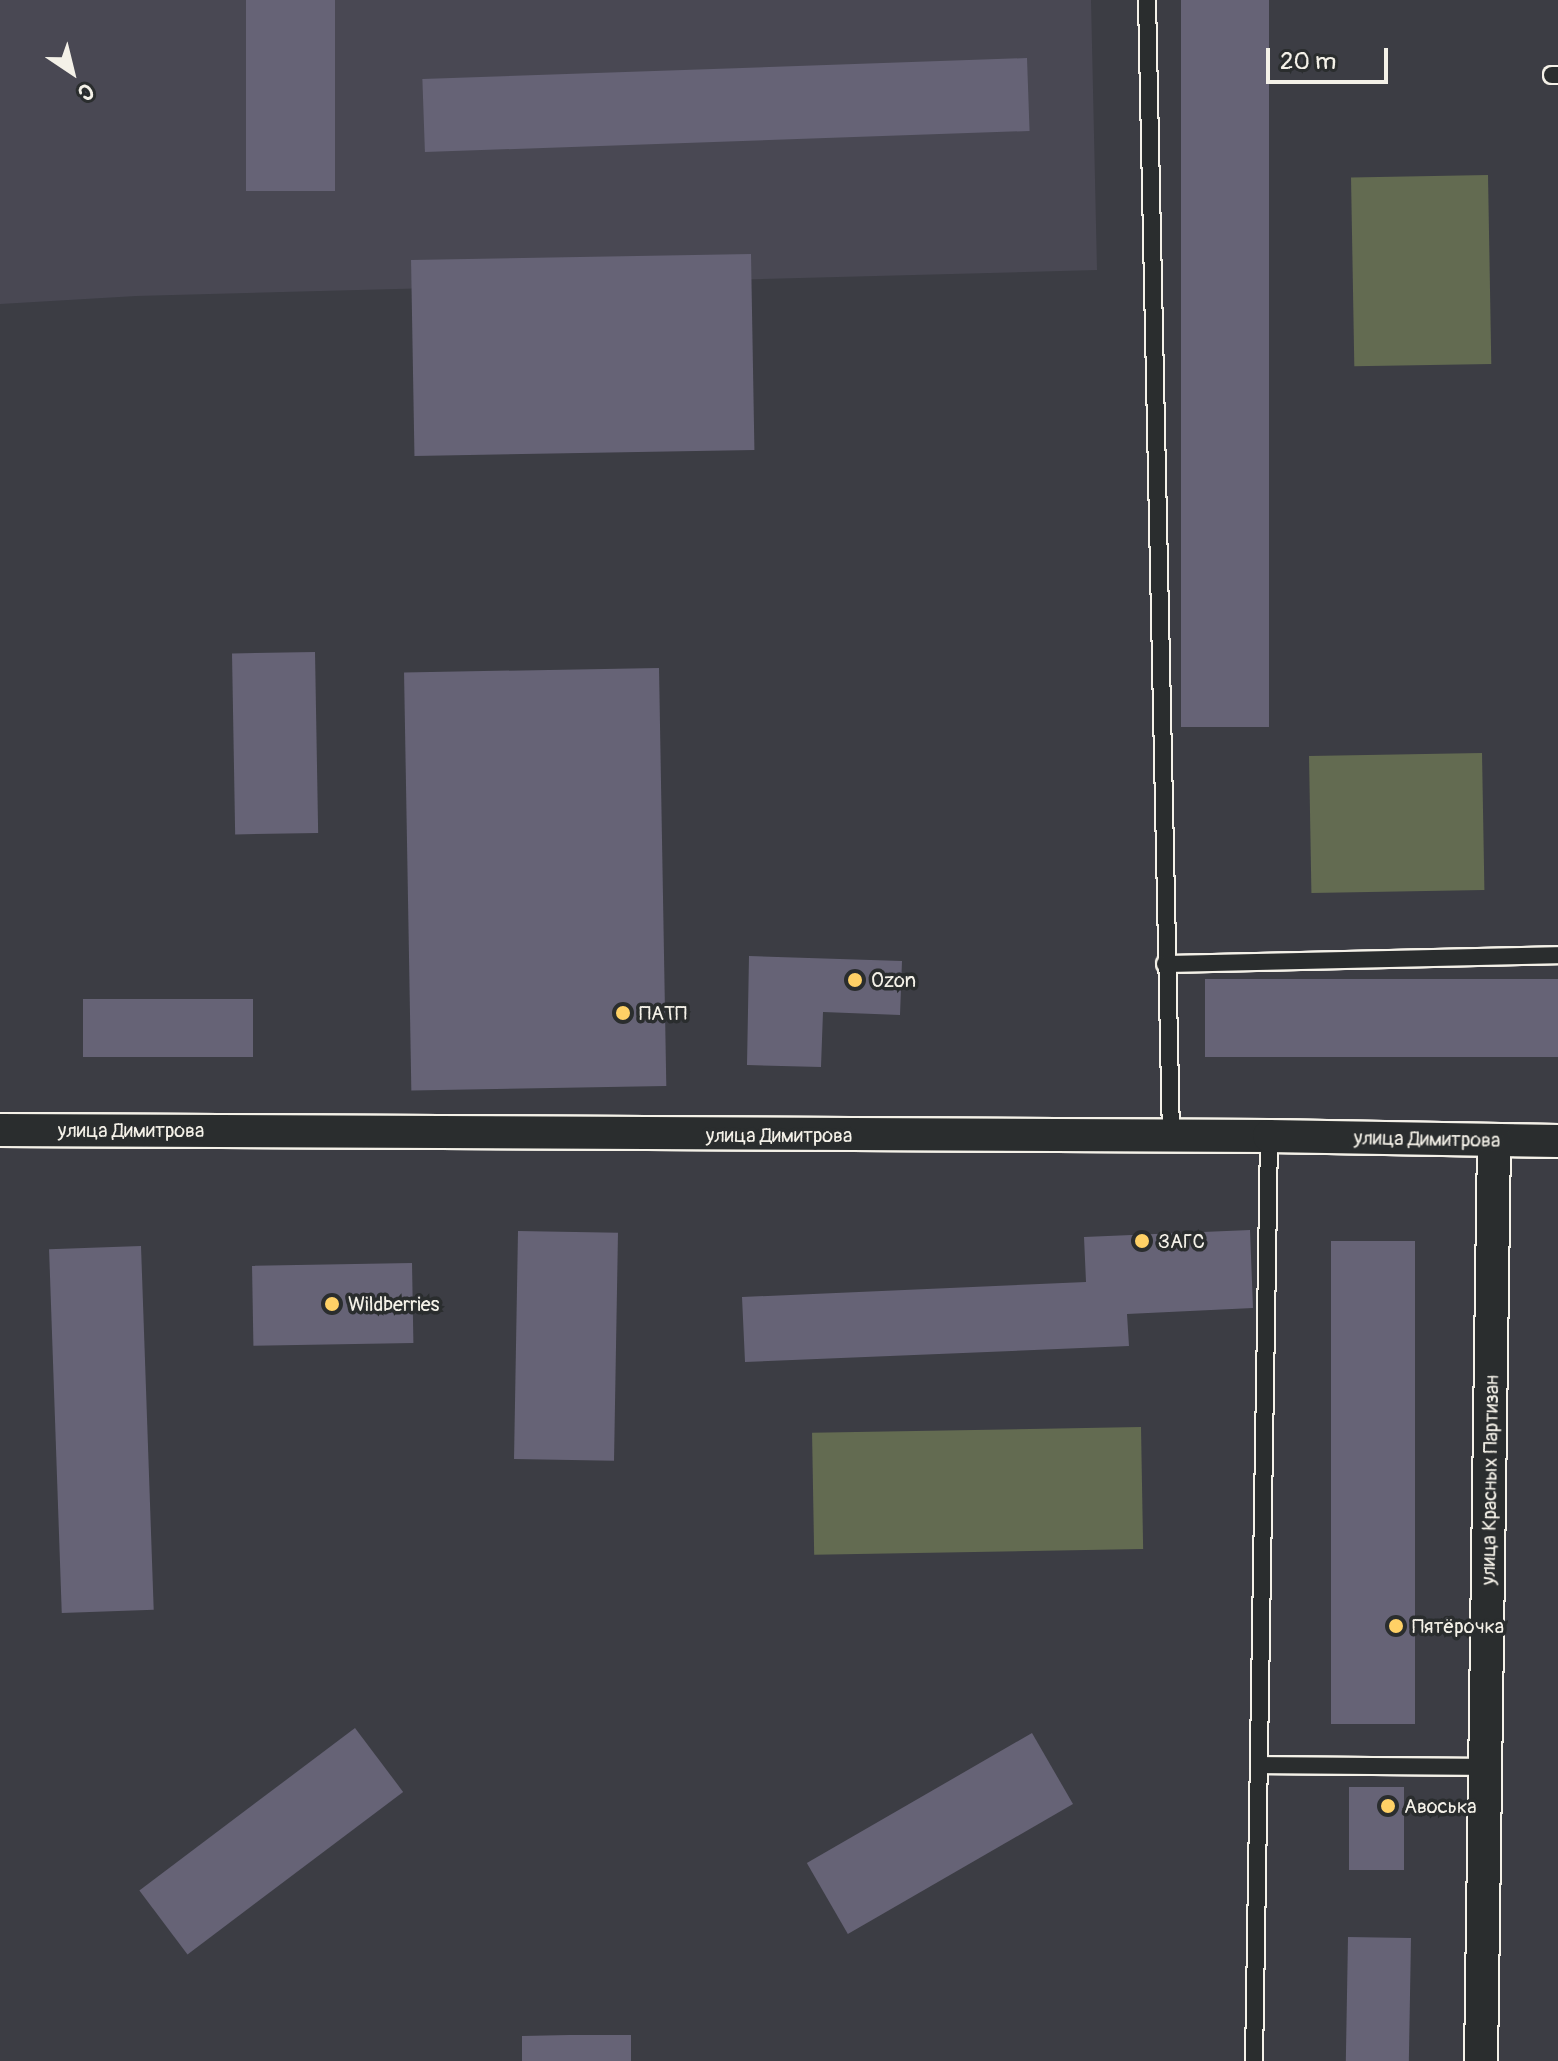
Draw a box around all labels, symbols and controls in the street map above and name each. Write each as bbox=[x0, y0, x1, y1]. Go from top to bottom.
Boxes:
north arrow bbox=[32, 32, 112, 112]
scale bar bbox=[1270, 32, 1392, 82]
text: 20 m bbox=[1280, 47, 1336, 76]
text: С bbox=[72, 76, 99, 107]
place label: Ozon bbox=[871, 968, 916, 992]
marker: Ozon bbox=[846, 971, 864, 989]
place label: ПАТП bbox=[639, 1001, 687, 1025]
marker: ПАТП bbox=[614, 1004, 632, 1022]
street label: улица Димитрова bbox=[58, 1118, 204, 1142]
street label: улица Димитрова bbox=[706, 1123, 852, 1147]
street label: улица Димитрова bbox=[1354, 1126, 1500, 1152]
place label: ЗАГС bbox=[1158, 1229, 1205, 1253]
marker: ЗАГС bbox=[1133, 1232, 1151, 1250]
place label: Wildberries bbox=[348, 1292, 440, 1316]
marker: Wildberries bbox=[323, 1295, 341, 1313]
street label: улица Красных Партизан bbox=[1476, 1375, 1504, 1585]
place label: Пятёрочка bbox=[1412, 1614, 1504, 1638]
marker: Пятёрочка bbox=[1387, 1617, 1405, 1635]
place label: Авоська bbox=[1404, 1794, 1477, 1818]
marker: Авоська bbox=[1379, 1797, 1397, 1815]

